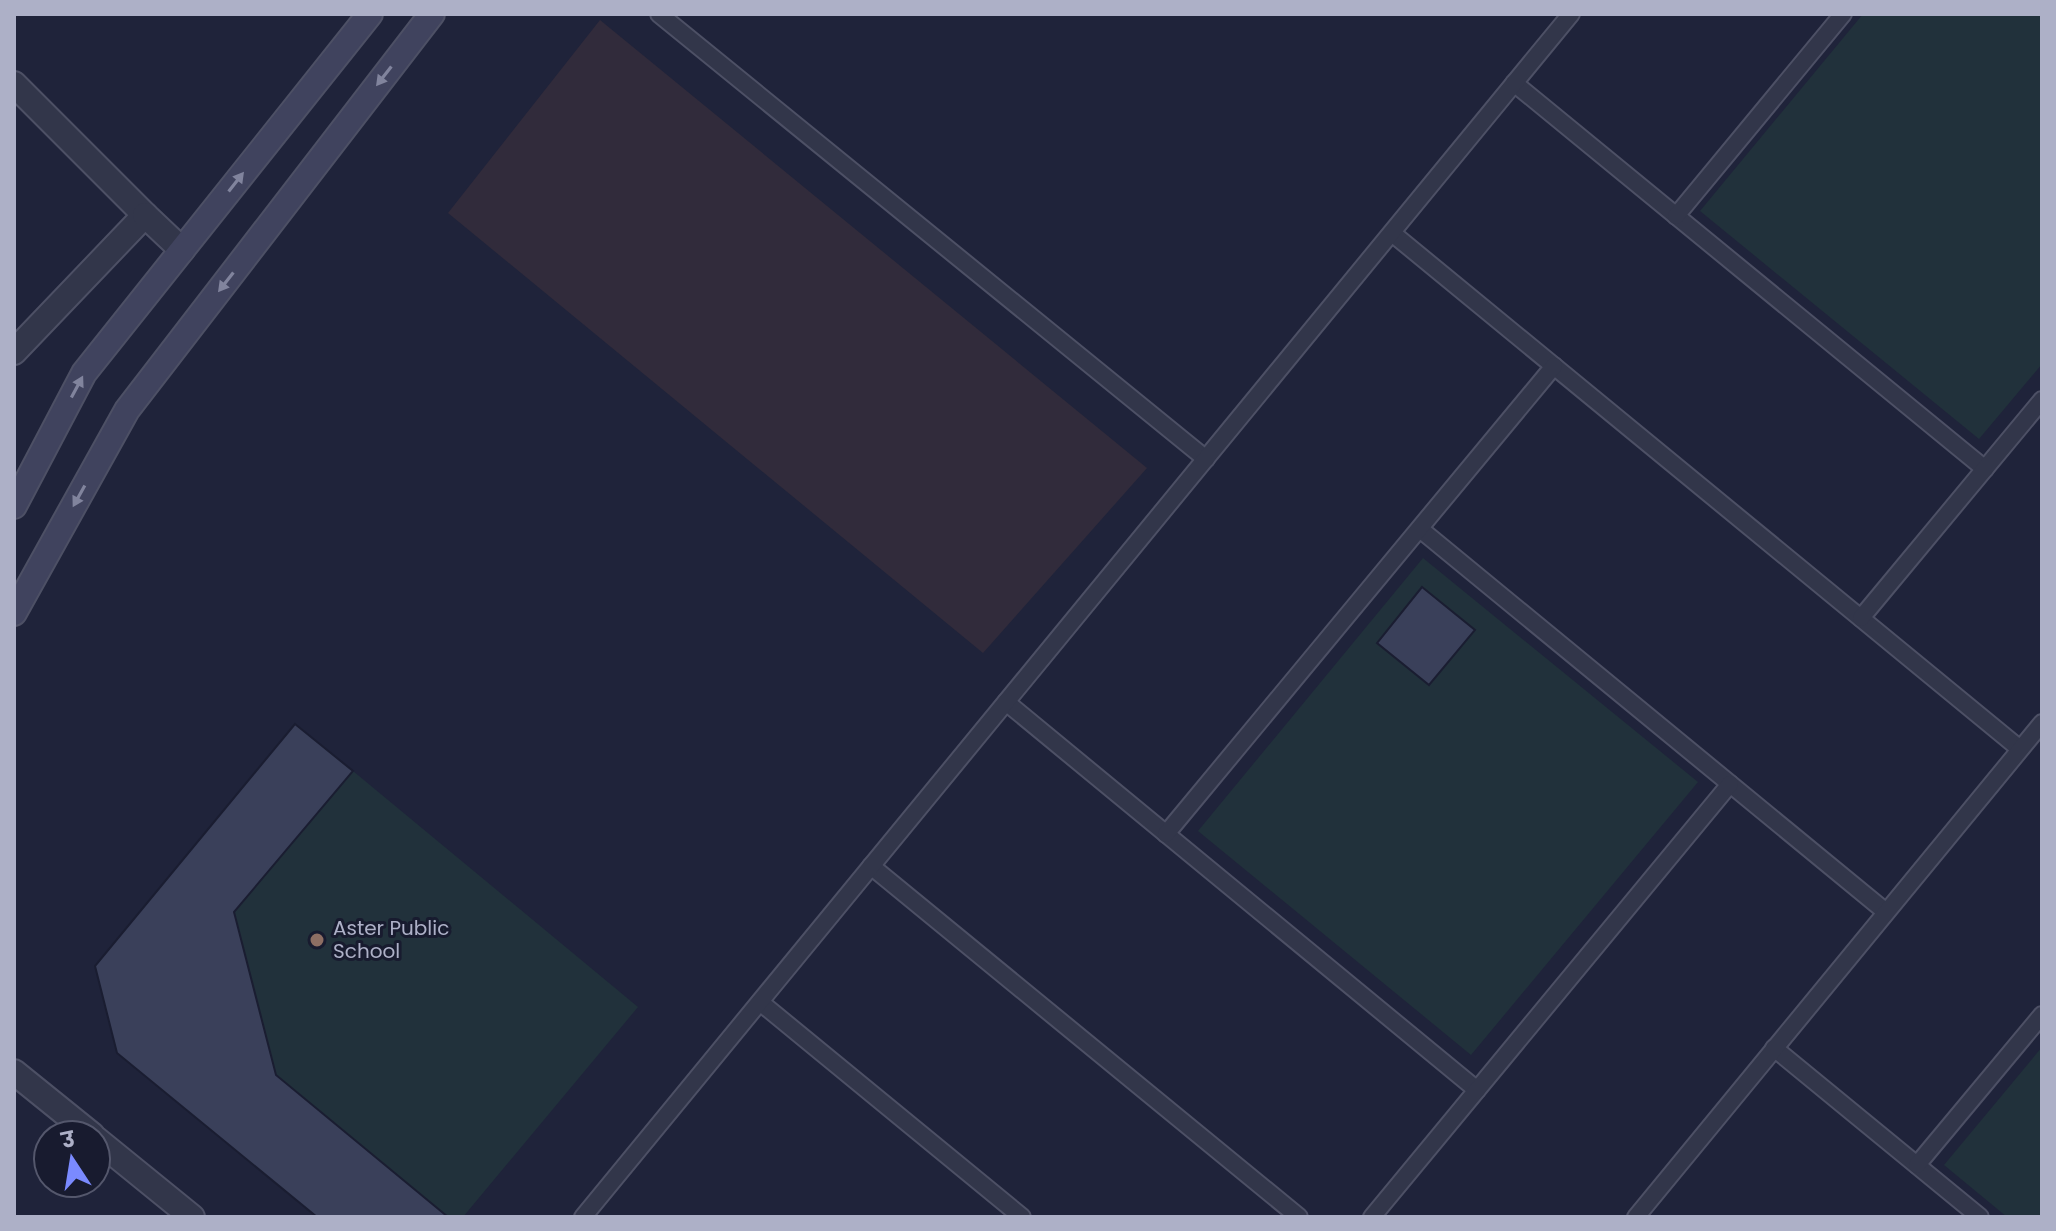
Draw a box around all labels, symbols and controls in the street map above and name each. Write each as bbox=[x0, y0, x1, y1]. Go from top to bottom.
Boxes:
one-way arrow bbox=[377, 66, 393, 86]
one-way arrow bbox=[227, 172, 244, 192]
one-way arrow bbox=[218, 272, 234, 292]
one-way arrow bbox=[70, 376, 83, 399]
one-way arrow bbox=[72, 484, 86, 507]
place label: Aster Public School bbox=[333, 914, 449, 965]
marker: Aster Public School bbox=[308, 931, 326, 949]
north arrow bbox=[32, 1119, 112, 1199]
text: उ bbox=[58, 1123, 78, 1157]

